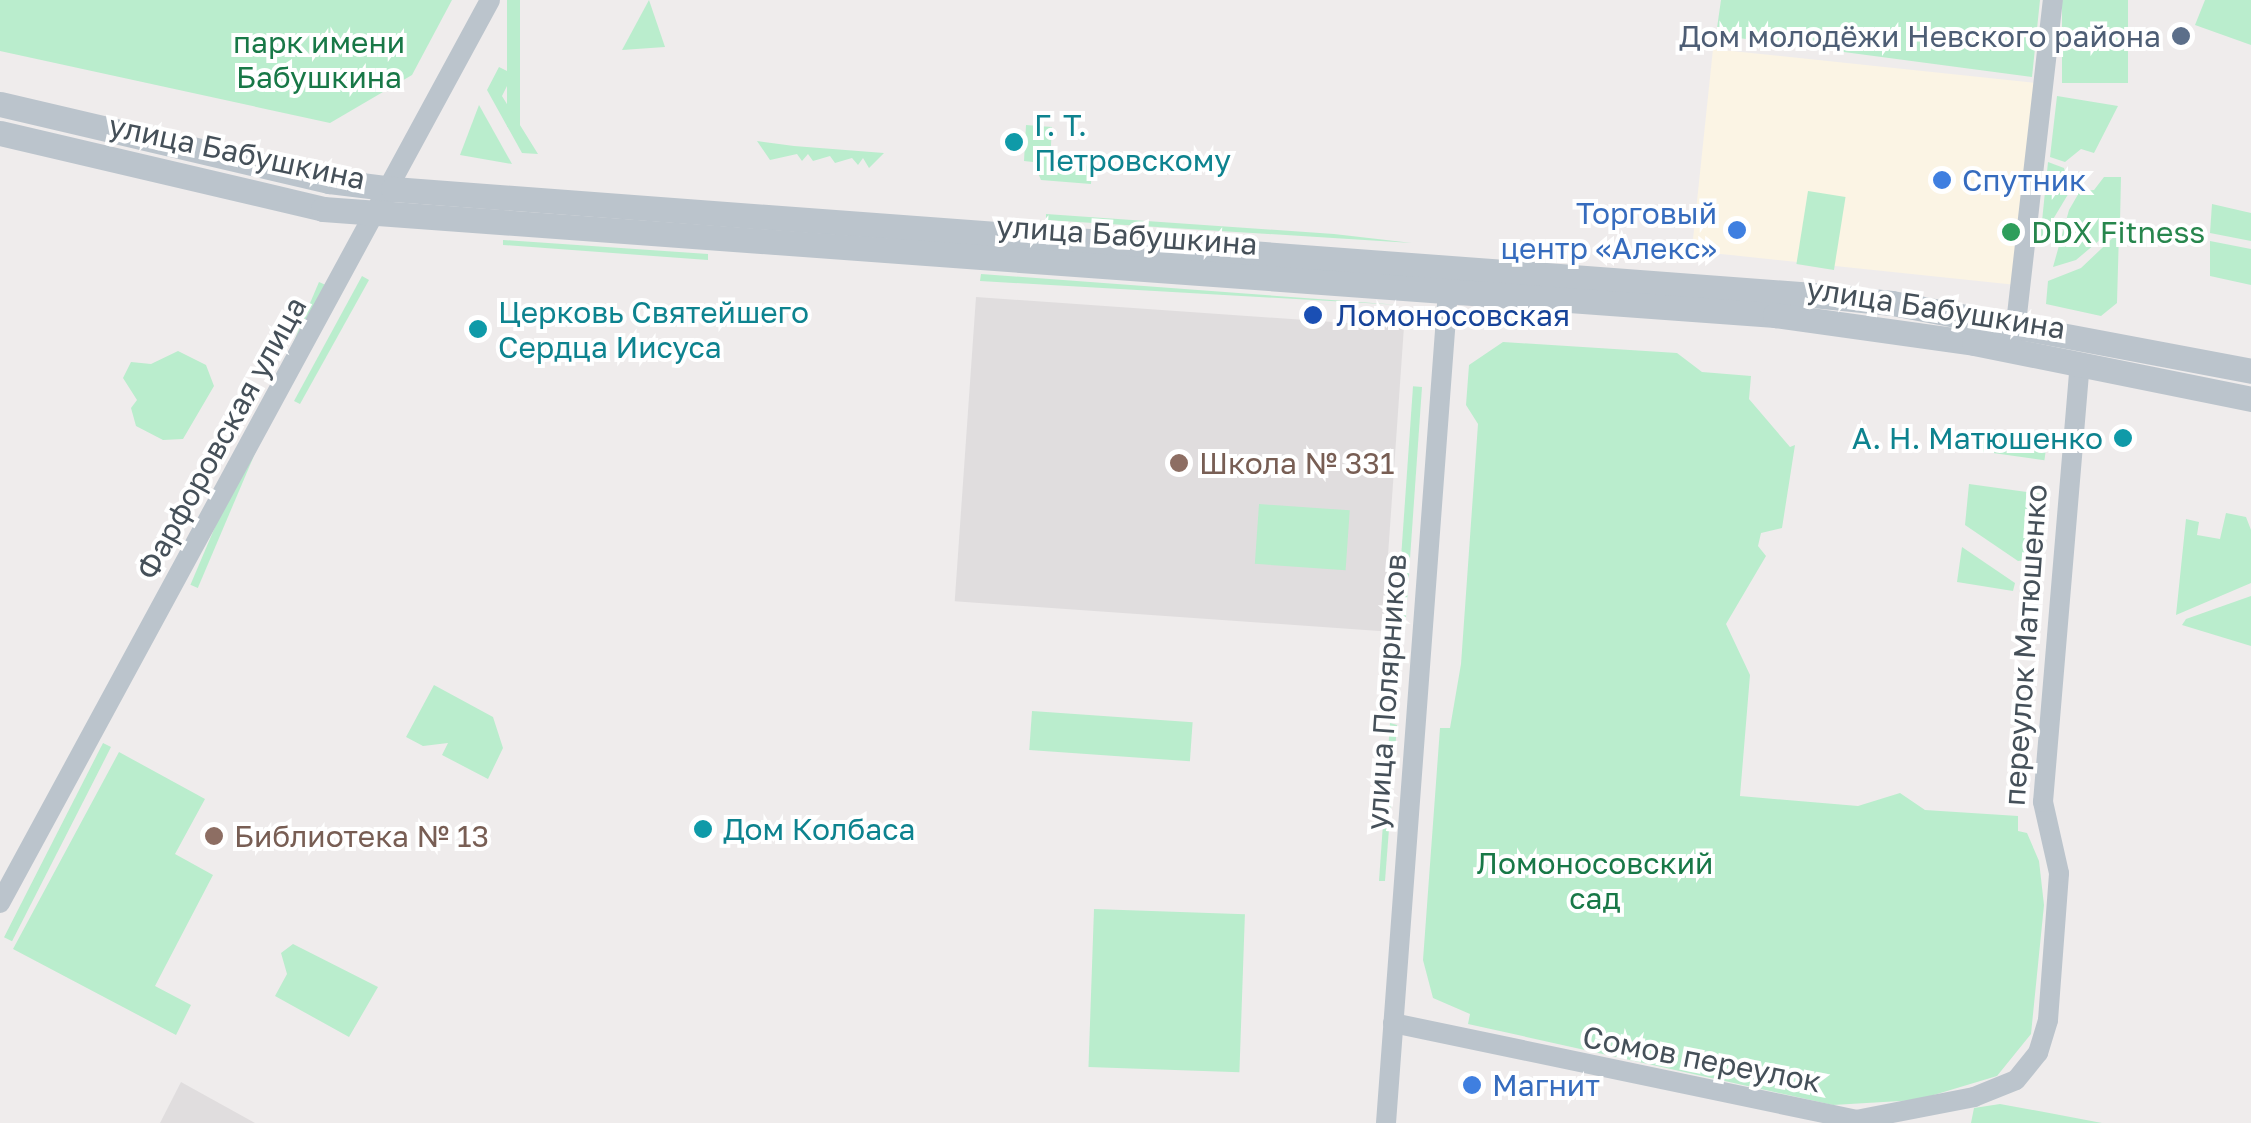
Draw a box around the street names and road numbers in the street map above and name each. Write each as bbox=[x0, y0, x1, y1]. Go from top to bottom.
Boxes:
street label: улица Бабушкина bbox=[105, 107, 369, 197]
street label: улица Бабушкина bbox=[995, 208, 1259, 262]
street label: улица Бабушкина bbox=[1804, 270, 2068, 346]
street label: Фарфоровская улица bbox=[128, 290, 314, 586]
street label: переулок Матюшенко bbox=[1996, 483, 2054, 807]
street label: улица Полярников bbox=[1358, 553, 1414, 831]
street label: Сомов переулок bbox=[1580, 1018, 1824, 1100]

